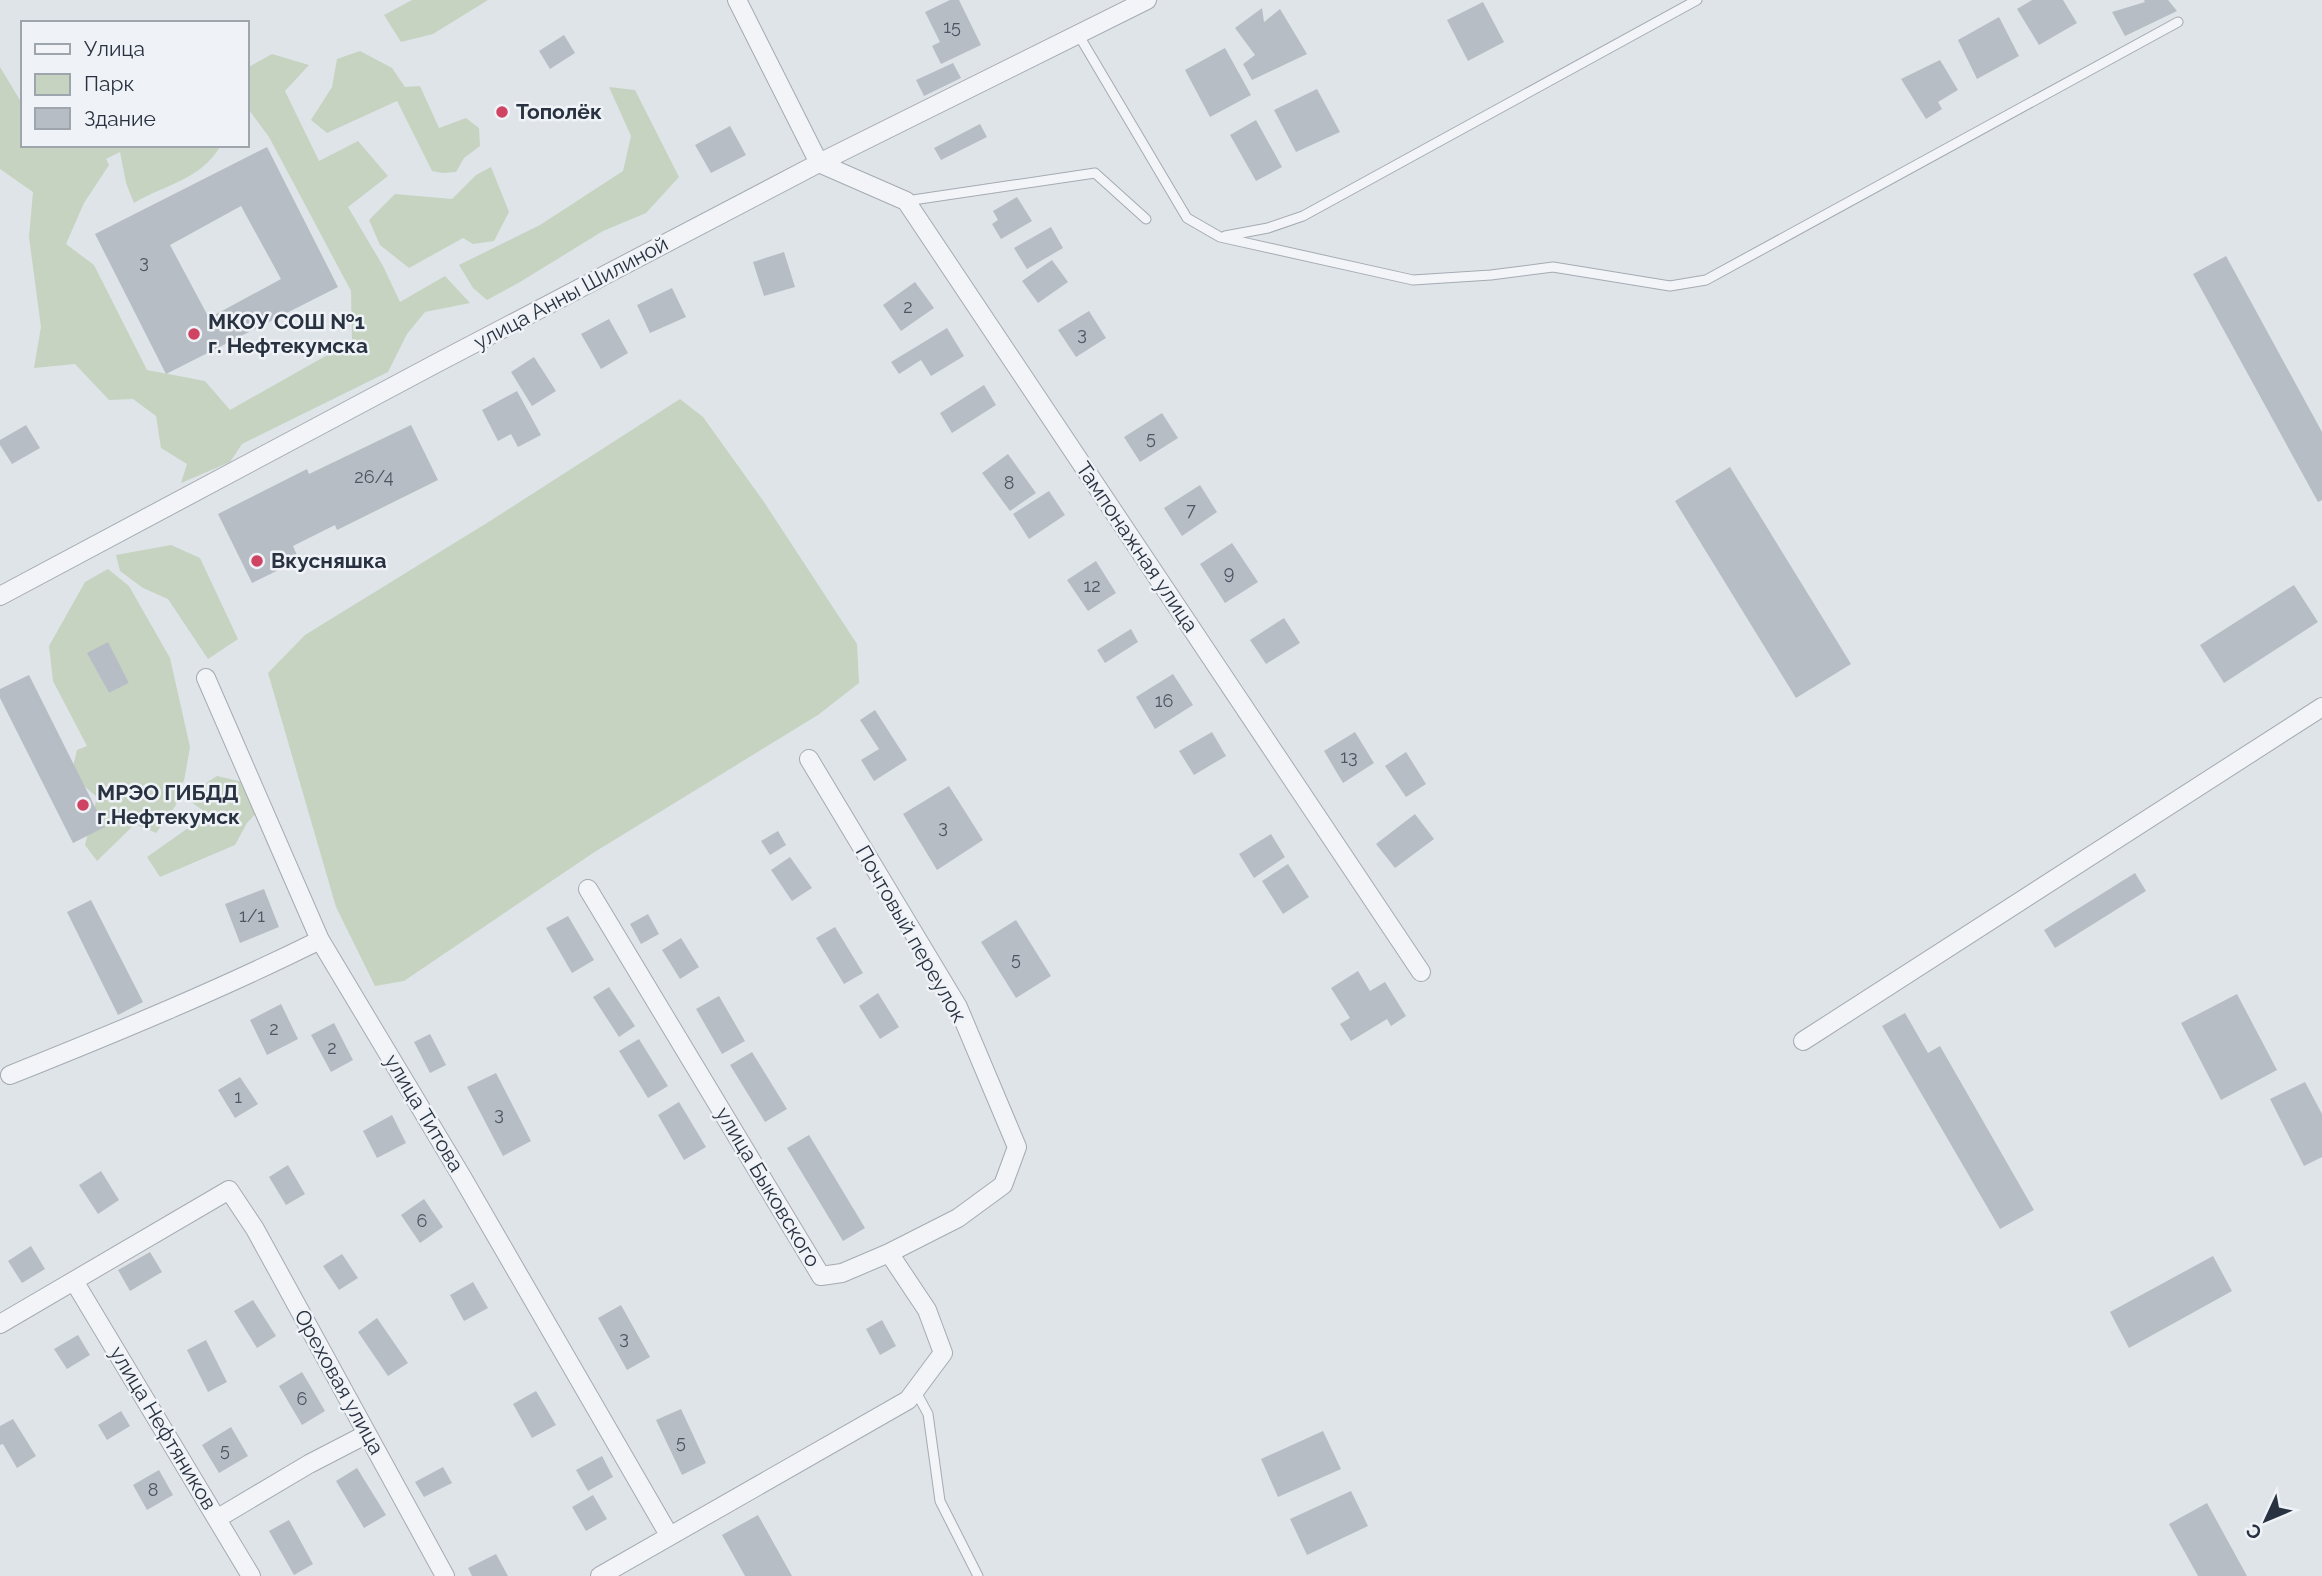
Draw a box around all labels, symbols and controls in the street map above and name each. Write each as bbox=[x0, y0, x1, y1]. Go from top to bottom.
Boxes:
house number: 15 bbox=[943, 16, 961, 37]
legend bbox=[21, 21, 248, 147]
text: Улица bbox=[84, 36, 145, 61]
text: Парк bbox=[84, 71, 134, 96]
place label: Тополёк bbox=[516, 99, 602, 124]
marker: Тополёк bbox=[494, 104, 510, 120]
text: Здание bbox=[84, 106, 156, 131]
street label: улица Анны Шилиной bbox=[469, 231, 672, 354]
house number: 3 bbox=[139, 251, 149, 272]
house number: 2 bbox=[903, 296, 913, 317]
place label: МКОУ СОШ №1 г. Нефтекумска bbox=[208, 309, 368, 358]
house number: 3 bbox=[1077, 323, 1087, 344]
marker: МКОУ СОШ №1 г. Нефтекумска bbox=[186, 326, 202, 342]
house number: 5 bbox=[1146, 427, 1156, 448]
street label: Тампонажная улица bbox=[1071, 457, 1204, 637]
house number: 26/4 bbox=[354, 466, 394, 487]
house number: 8 bbox=[1004, 472, 1014, 493]
house number: 7 bbox=[1186, 499, 1196, 520]
place label: Вкусняшка bbox=[271, 548, 387, 573]
marker: Вкусняшка bbox=[249, 553, 265, 569]
house number: 9 bbox=[1224, 562, 1234, 583]
house number: 12 bbox=[1083, 575, 1101, 596]
house number: 16 bbox=[1155, 690, 1173, 711]
house number: 13 bbox=[1340, 746, 1358, 767]
place label: МРЭО ГИБДД г.Нефтекумск bbox=[97, 780, 240, 829]
marker: МРЭО ГИБДД г.Нефтекумск bbox=[75, 797, 91, 813]
house number: 3 bbox=[938, 816, 948, 837]
street label: Почтовый переулок bbox=[851, 841, 972, 1027]
house number: 1/1 bbox=[239, 905, 265, 926]
house number: 5 bbox=[1011, 948, 1021, 969]
house number: 2 bbox=[269, 1018, 279, 1039]
house number: 2 bbox=[327, 1037, 337, 1058]
street label: улица Титова bbox=[380, 1049, 469, 1176]
house number: 1 bbox=[234, 1086, 242, 1107]
street label: улица Быковского bbox=[711, 1102, 826, 1271]
house number: 3 bbox=[494, 1103, 504, 1124]
house number: 6 bbox=[417, 1210, 428, 1231]
street label: Ореховая улица bbox=[289, 1305, 390, 1459]
house number: 3 bbox=[619, 1327, 629, 1348]
street label: улица Нефтяников bbox=[105, 1341, 222, 1514]
house number: 6 bbox=[297, 1388, 308, 1409]
house number: 5 bbox=[676, 1431, 686, 1452]
house number: 5 bbox=[220, 1439, 230, 1460]
house number: 8 bbox=[148, 1479, 158, 1500]
north arrow bbox=[2231, 1485, 2301, 1555]
text: С bbox=[2241, 1519, 2266, 1544]

